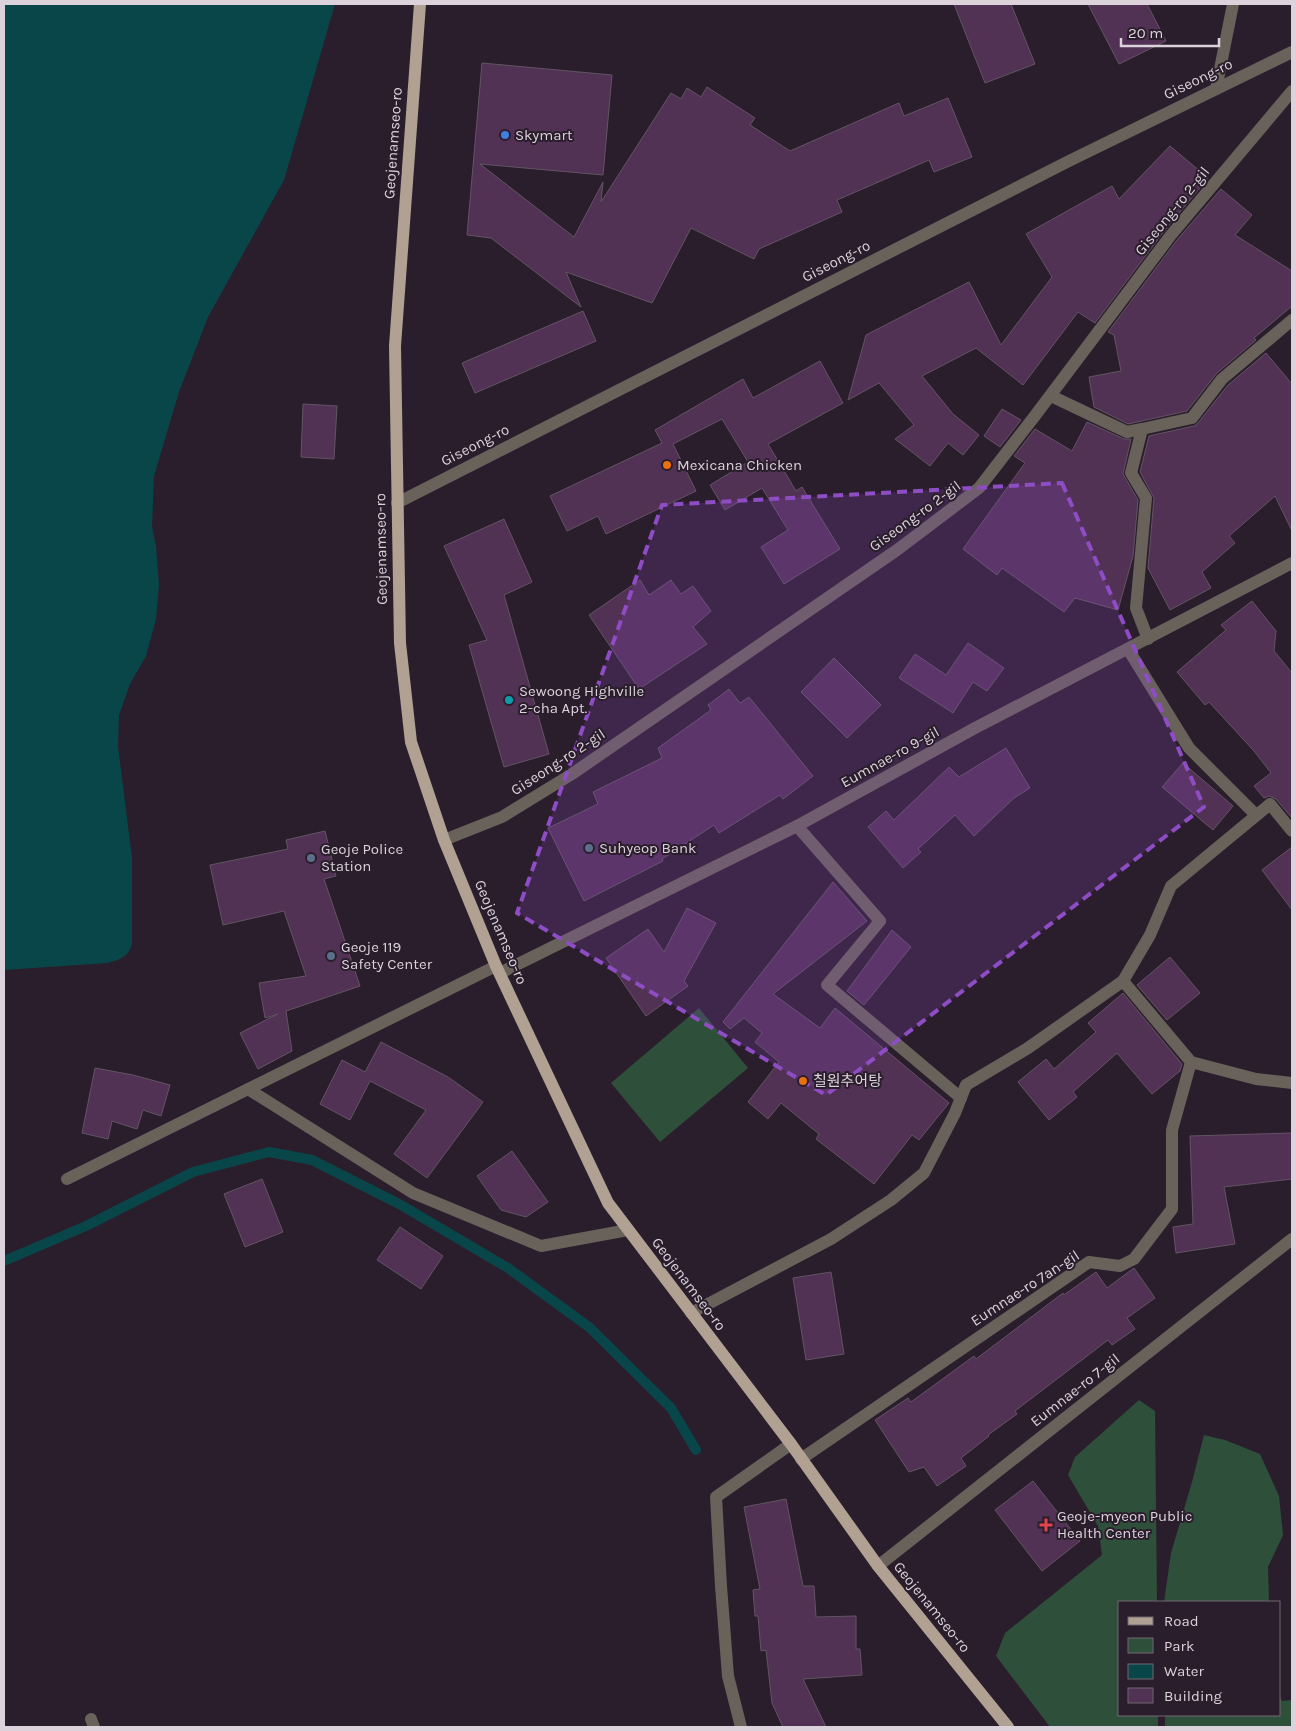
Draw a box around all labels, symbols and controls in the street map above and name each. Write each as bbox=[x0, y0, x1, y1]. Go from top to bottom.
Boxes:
scale bar bbox=[1121, 15, 1218, 47]
text: 20 m bbox=[1128, 24, 1163, 42]
street label: Giseong-ro bbox=[1161, 55, 1235, 103]
street label: Geojenamseo-ro bbox=[380, 87, 406, 199]
place label: Skymart bbox=[515, 126, 573, 144]
marker: Skymart bbox=[499, 129, 511, 141]
street label: Giseong-ro 2-gil bbox=[1131, 163, 1213, 259]
street label: Giseong-ro bbox=[799, 236, 873, 286]
street label: Giseong-ro bbox=[438, 420, 512, 470]
place label: Mexicana Chicken bbox=[677, 456, 802, 474]
marker: Mexicana Chicken bbox=[661, 459, 673, 471]
street label: Giseong-ro 2-gil bbox=[866, 477, 964, 555]
street label: Geojenamseo-ro bbox=[371, 493, 391, 605]
place label: Sewoong Highville 2-cha Apt. bbox=[519, 682, 644, 717]
marker: Sewoong Highville 2-cha Apt. bbox=[503, 694, 515, 706]
street label: Eumnae-ro 9-gil bbox=[838, 722, 942, 792]
street label: Giseong-ro 2-gil bbox=[507, 725, 609, 799]
place label: Suhyeop Bank bbox=[599, 839, 697, 857]
place label: Geoje Police Station bbox=[321, 840, 403, 875]
marker: Suhyeop Bank bbox=[583, 842, 595, 854]
marker: Geoje Police Station bbox=[305, 852, 317, 864]
street label: Geojenamseo-ro bbox=[471, 877, 531, 987]
place label: Geoje 119 Safety Center bbox=[341, 938, 433, 973]
marker: Geoje 119 Safety Center bbox=[325, 950, 337, 962]
place label: 칠원추어탕 bbox=[813, 1072, 882, 1090]
marker: 칠원추어탕 bbox=[797, 1075, 809, 1087]
street label: Geojenamseo-ro bbox=[648, 1234, 730, 1334]
street label: Eumnae-ro 7an-gil bbox=[967, 1246, 1083, 1330]
street label: Eumnae-ro 7-gil bbox=[1027, 1350, 1123, 1430]
place label: Geoje-myeon Public Health Center bbox=[1057, 1507, 1192, 1542]
marker: Geoje-myeon Public Health Center bbox=[1039, 1518, 1053, 1532]
street label: Geojenamseo-ro bbox=[890, 1558, 974, 1656]
legend bbox=[1118, 1601, 1281, 1716]
text: Road bbox=[1164, 1612, 1199, 1630]
text: Park bbox=[1164, 1637, 1194, 1655]
text: Water bbox=[1164, 1662, 1205, 1680]
text: Building bbox=[1164, 1687, 1222, 1705]

